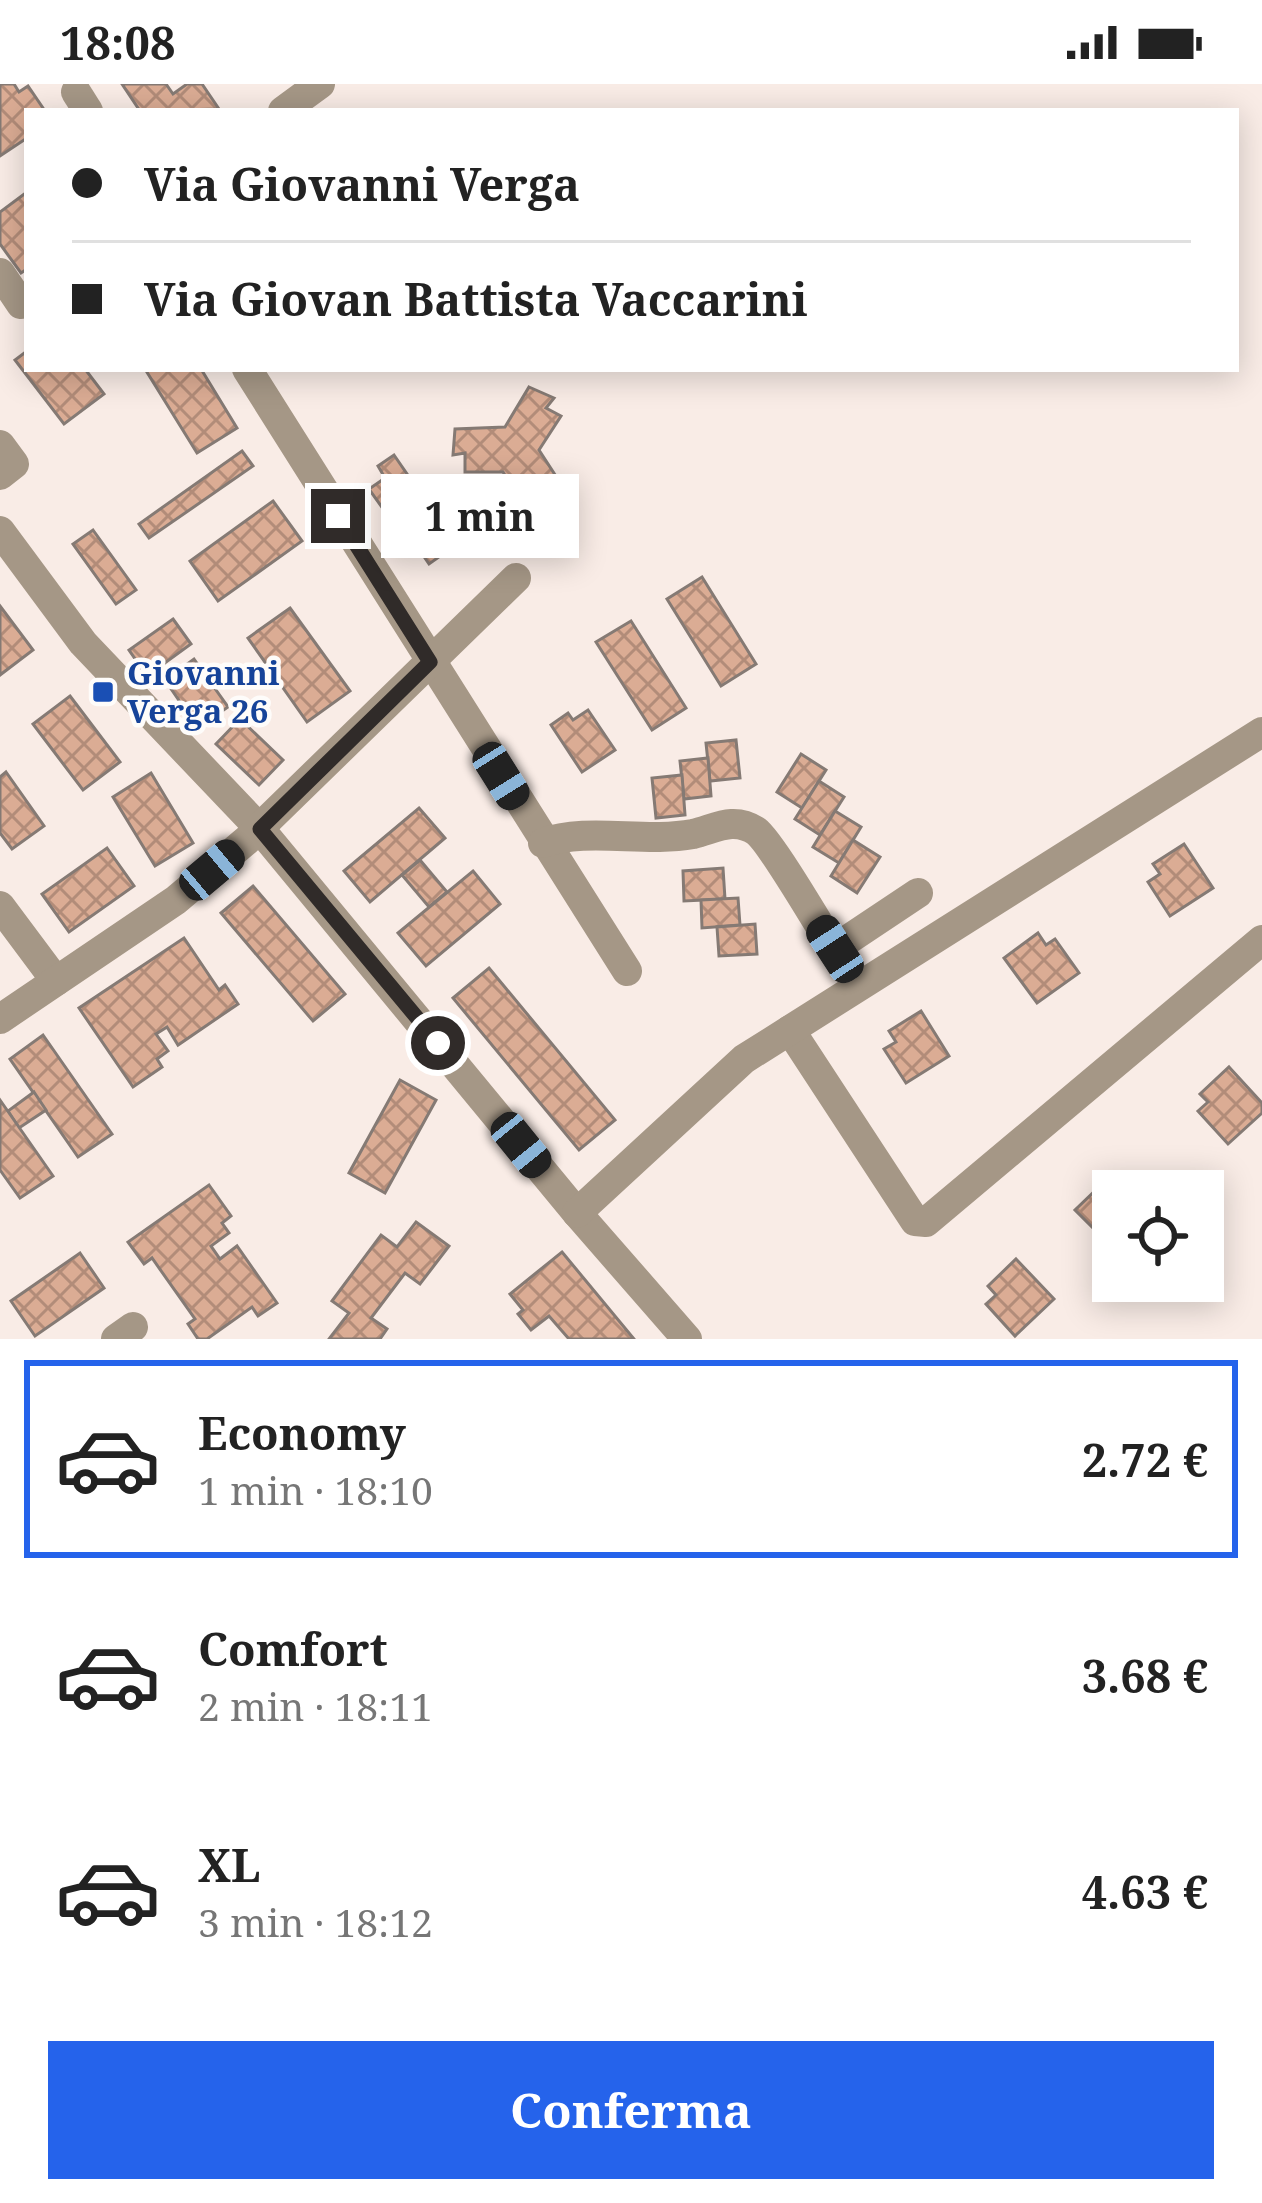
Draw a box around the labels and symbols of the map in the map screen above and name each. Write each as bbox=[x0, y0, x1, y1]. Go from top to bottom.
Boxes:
callout: 1 min bbox=[380, 474, 578, 558]
route end bbox=[311, 489, 365, 543]
place label: Giovanni Verga 26 bbox=[127, 650, 280, 733]
marker: Giovanni Verga 26 bbox=[90, 679, 116, 705]
car bbox=[467, 736, 535, 816]
car bbox=[173, 833, 251, 907]
car bbox=[800, 909, 870, 989]
route start bbox=[411, 1016, 465, 1070]
car bbox=[484, 1106, 558, 1184]

